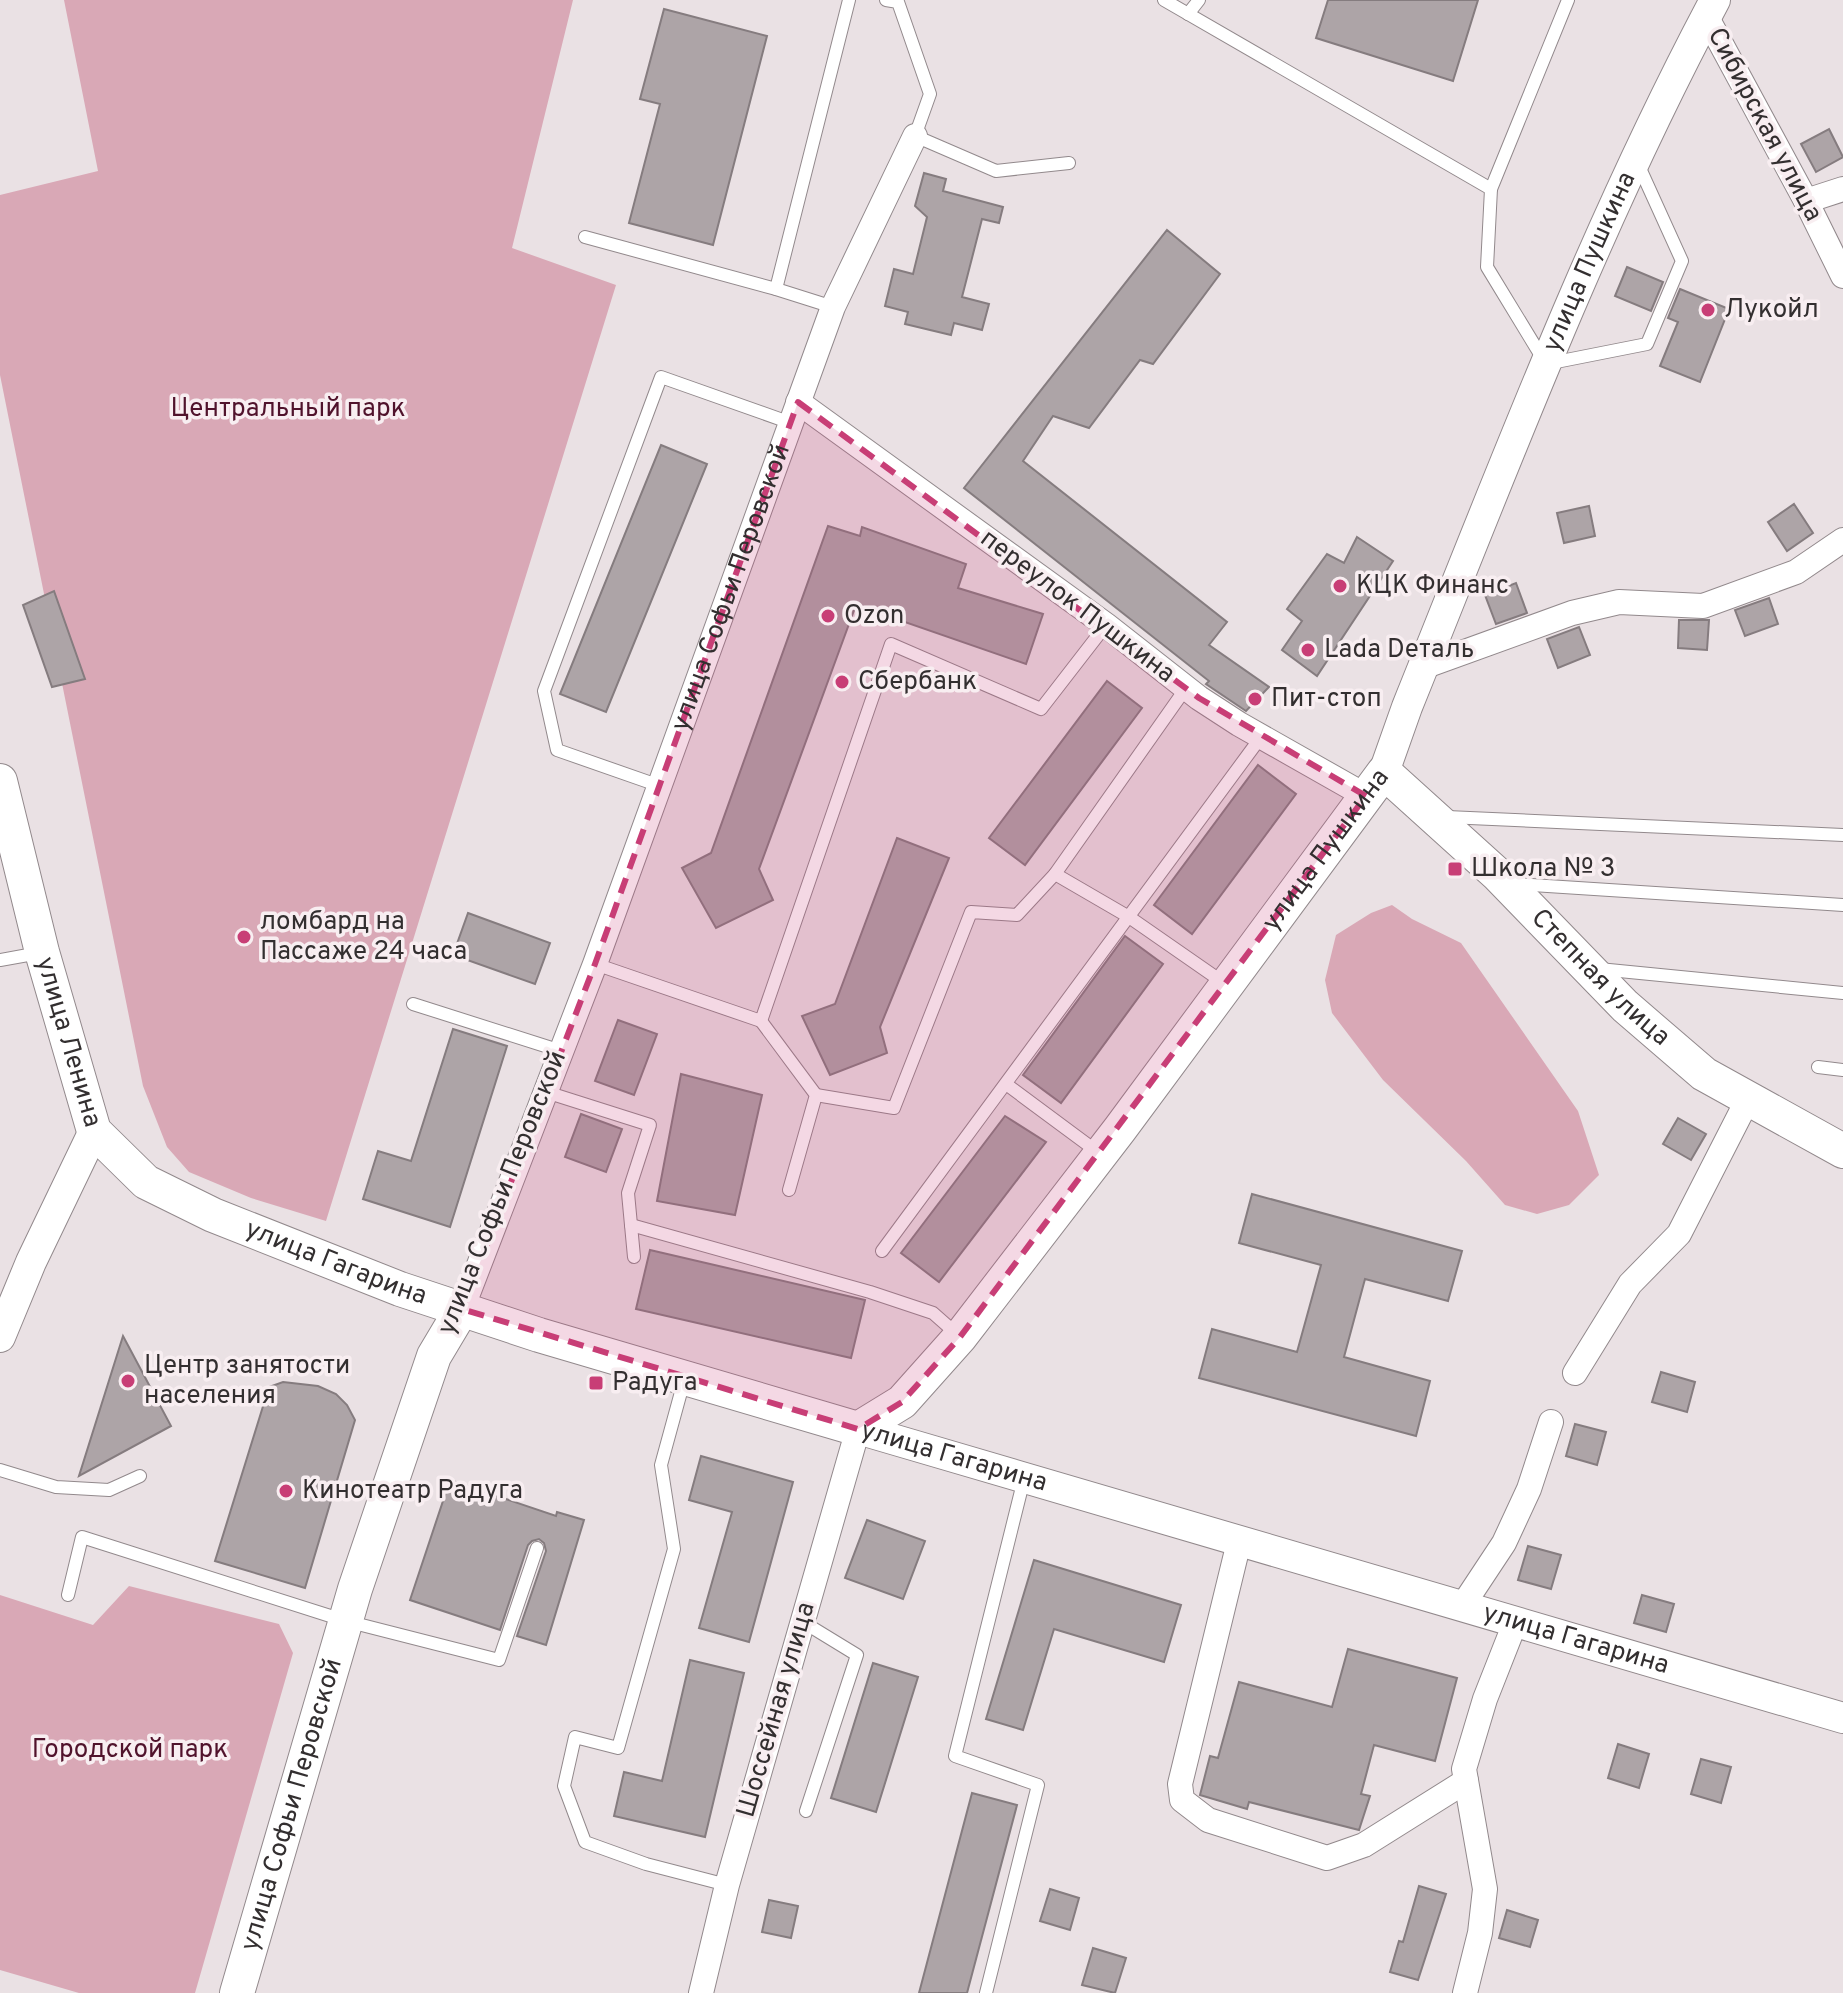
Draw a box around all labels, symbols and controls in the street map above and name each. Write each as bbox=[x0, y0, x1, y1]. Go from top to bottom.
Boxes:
street label: Сибирская улица bbox=[1699, 22, 1829, 228]
street label: улица Пушкина bbox=[1536, 167, 1644, 357]
place label: Лукойл bbox=[1724, 294, 1819, 327]
marker: Лукойл bbox=[1699, 301, 1717, 319]
park label: Центральный парк bbox=[170, 393, 406, 426]
street label: улица Софьи Перовской bbox=[664, 440, 798, 736]
street label: переулок Пушкина bbox=[973, 523, 1181, 691]
place label: КЦК Финанс bbox=[1356, 570, 1509, 603]
marker: КЦК Финанс bbox=[1331, 577, 1349, 595]
place label: Ozon bbox=[844, 600, 904, 633]
marker: Ozon bbox=[819, 607, 837, 625]
place label: Lada Dеталь bbox=[1324, 634, 1474, 667]
marker: Lada Dеталь bbox=[1299, 641, 1317, 659]
place label: Сбербанк bbox=[858, 666, 977, 699]
marker: Сбербанк bbox=[833, 673, 851, 691]
place label: Пит-стоп bbox=[1271, 683, 1382, 716]
marker: Пит-стоп bbox=[1246, 690, 1264, 708]
street label: улица Пушкина bbox=[1255, 763, 1397, 938]
place label: Школа № 3 bbox=[1471, 853, 1615, 886]
marker: Школа № 3 bbox=[1446, 860, 1464, 878]
street label: Степная улица bbox=[1524, 902, 1677, 1054]
place label: ломбард на Пассаже 24 часа bbox=[260, 906, 467, 969]
marker: ломбард на Пассаже 24 часа bbox=[235, 928, 253, 946]
street label: улица Ленина bbox=[28, 953, 109, 1131]
street label: улица Софьи Перовской bbox=[431, 1046, 575, 1340]
street label: улица Гагарина bbox=[240, 1213, 431, 1313]
place label: Центр занятости населения bbox=[144, 1350, 350, 1413]
place label: Радуга bbox=[612, 1367, 698, 1400]
marker: Центр занятости населения bbox=[119, 1372, 137, 1390]
marker: Радуга bbox=[587, 1374, 605, 1392]
street label: улица Гагарина bbox=[857, 1414, 1051, 1500]
place label: Кинотеатр Радуга bbox=[302, 1475, 523, 1508]
marker: Кинотеатр Радуга bbox=[277, 1482, 295, 1500]
street label: улица Гагарина bbox=[1479, 1597, 1673, 1683]
street label: Шоссейная улица bbox=[730, 1598, 824, 1822]
street label: улица Софьи Перовской bbox=[234, 1655, 350, 1955]
park label: Городской парк bbox=[32, 1734, 228, 1767]

